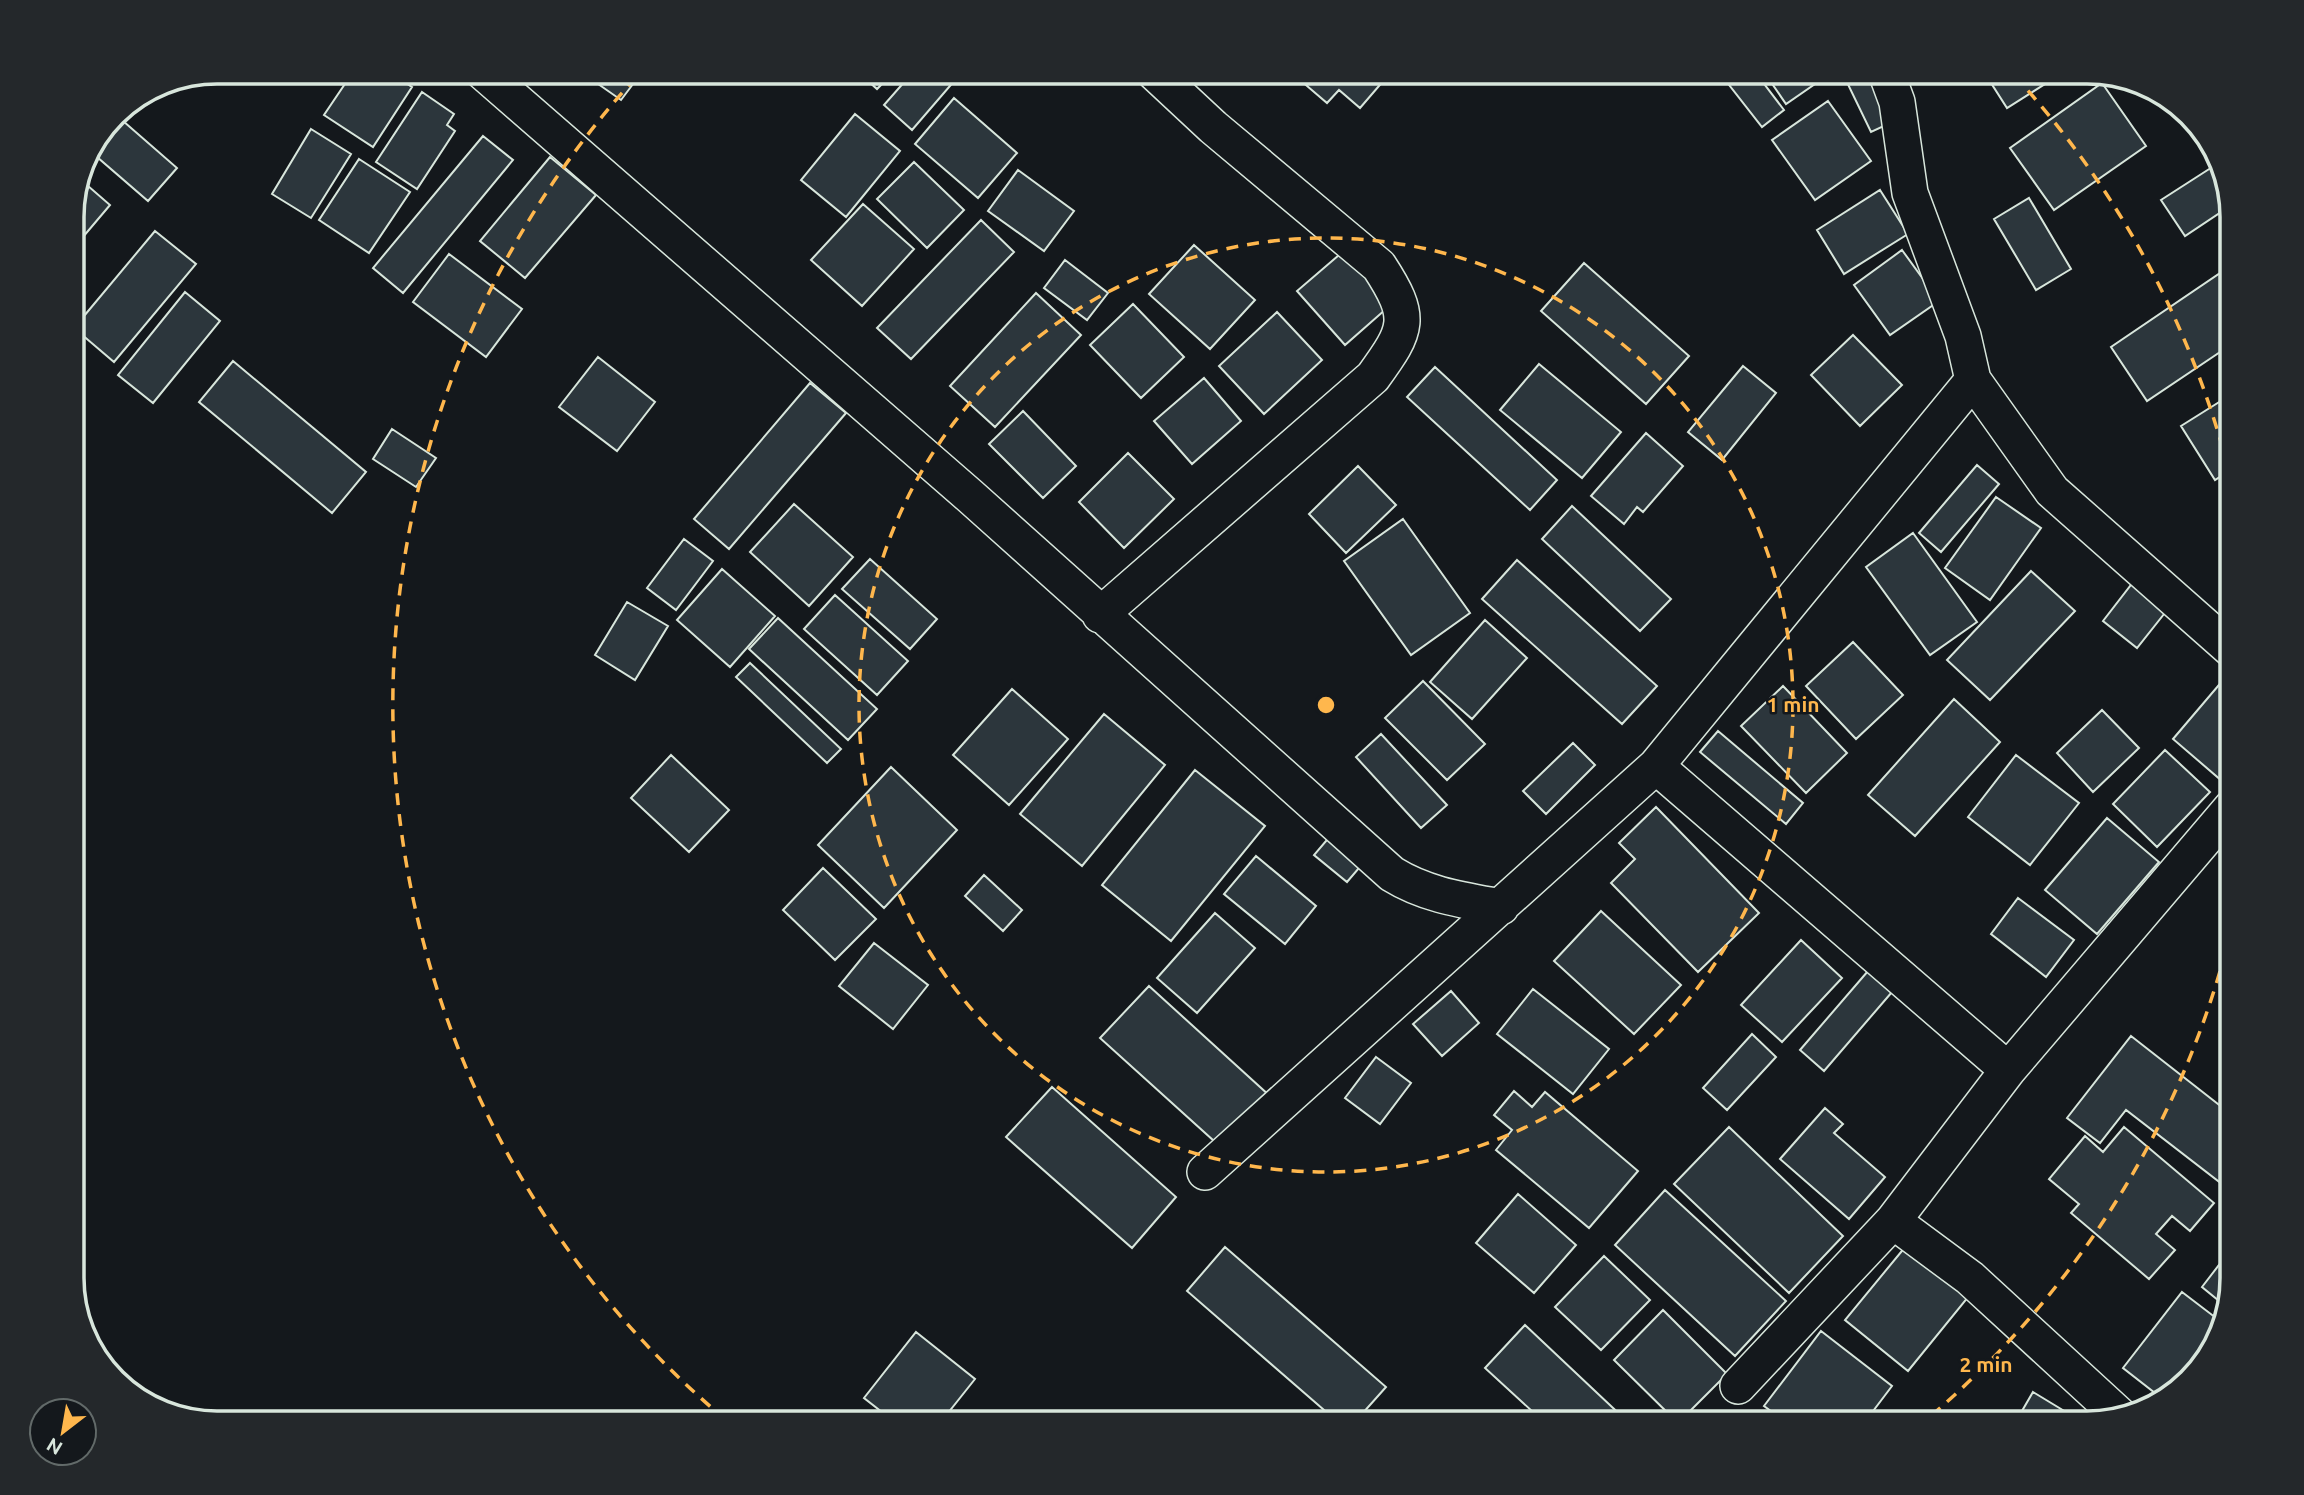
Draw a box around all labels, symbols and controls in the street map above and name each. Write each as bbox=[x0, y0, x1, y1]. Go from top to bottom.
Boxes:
text: 1 min bbox=[1766, 692, 1820, 716]
centre of rings bbox=[1314, 693, 1338, 717]
text: 2 min bbox=[1959, 1352, 2013, 1376]
north arrow bbox=[28, 1397, 98, 1467]
text: N bbox=[42, 1433, 66, 1460]

